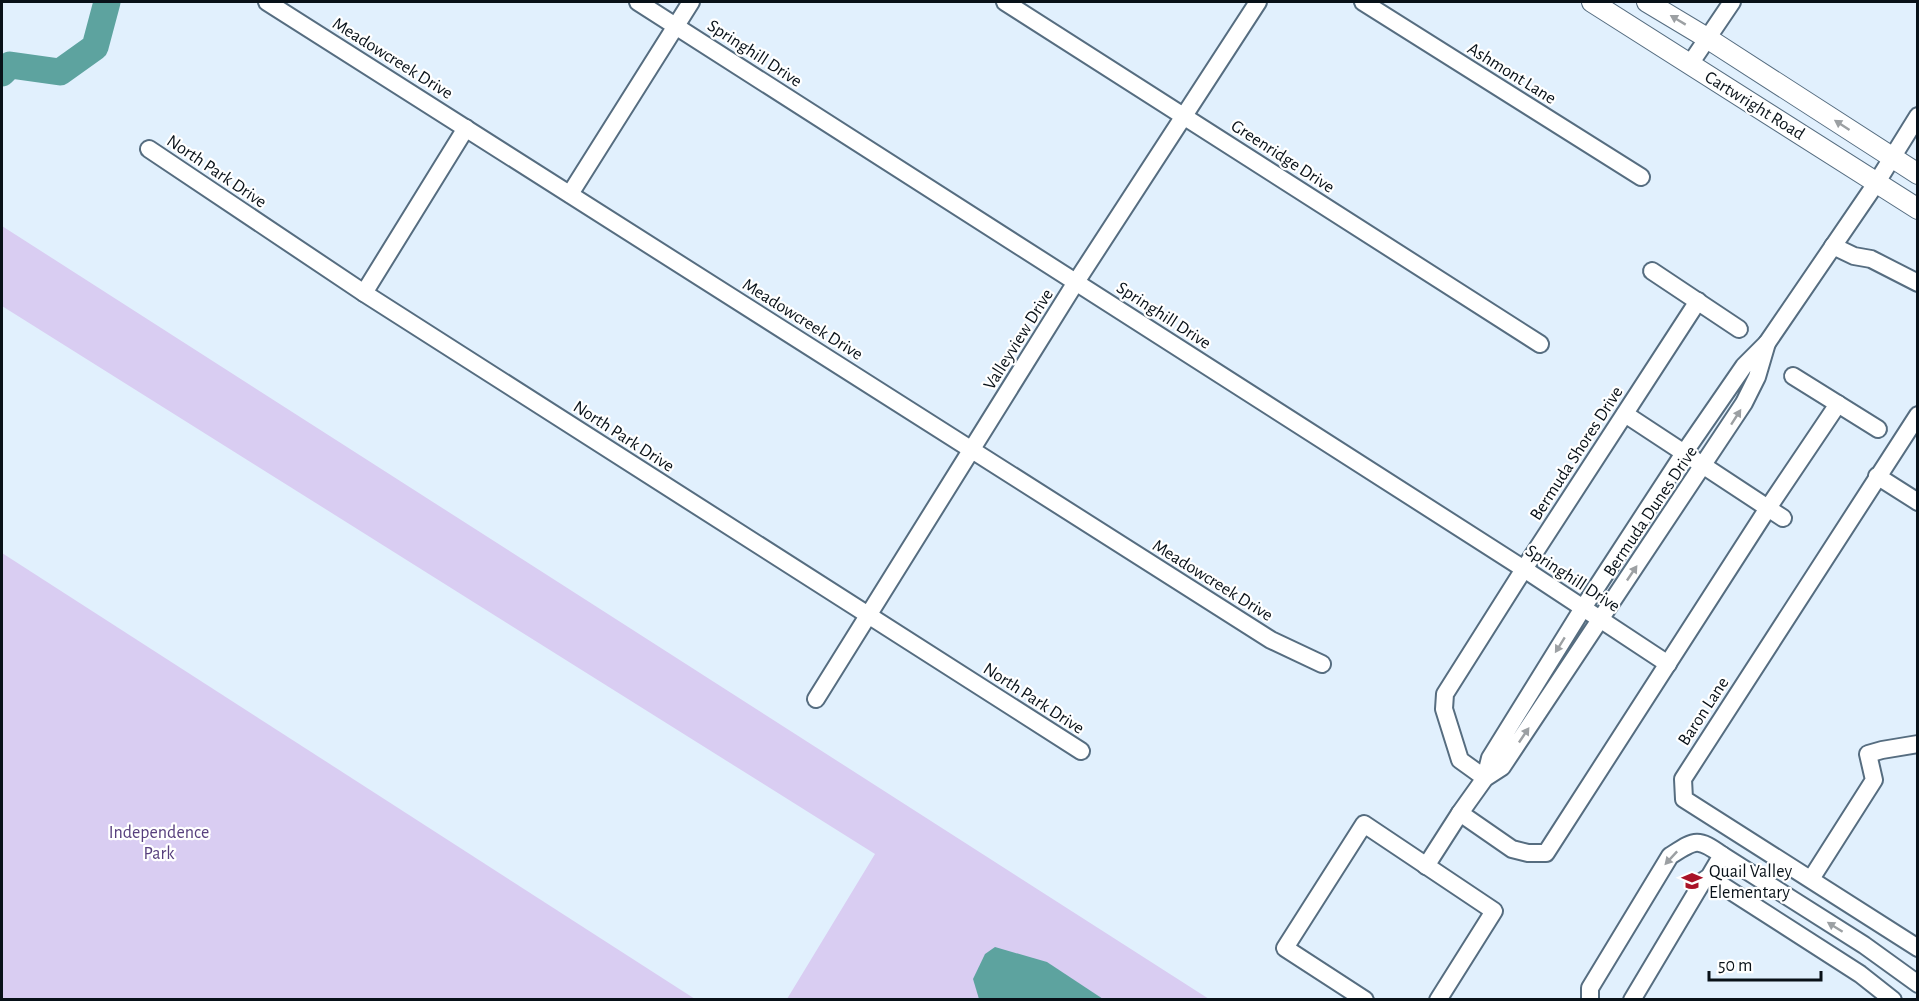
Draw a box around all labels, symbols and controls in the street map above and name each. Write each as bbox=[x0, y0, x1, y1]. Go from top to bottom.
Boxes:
street label: Meadowcreek Drive bbox=[329, 15, 456, 103]
one-way arrow bbox=[1670, 15, 1686, 26]
street label: Springhill Drive bbox=[704, 17, 805, 91]
street label: Ashmont Lane bbox=[1464, 40, 1559, 108]
street label: Cartwright Road bbox=[1701, 68, 1808, 144]
street label: Greenridge Drive bbox=[1228, 117, 1337, 197]
one-way arrow bbox=[1834, 120, 1851, 131]
street label: North Park Drive bbox=[163, 132, 270, 212]
street label: Meadowcreek Drive bbox=[739, 276, 866, 364]
street label: Springhill Drive bbox=[1113, 279, 1214, 353]
street label: Valleyview Drive bbox=[981, 286, 1057, 393]
street label: Bermuda Shores Drive bbox=[1527, 384, 1627, 524]
street label: North Park Drive bbox=[570, 398, 677, 476]
one-way arrow bbox=[1730, 408, 1741, 425]
street label: Bermuda Dunes Drive bbox=[1601, 443, 1701, 580]
street label: Meadowcreek Drive bbox=[1149, 537, 1276, 625]
street label: Springhill Drive bbox=[1522, 542, 1623, 616]
one-way arrow bbox=[1626, 565, 1637, 581]
one-way arrow bbox=[1554, 637, 1565, 653]
street label: North Park Drive bbox=[980, 660, 1087, 738]
street label: Baron Lane bbox=[1675, 674, 1733, 749]
one-way arrow bbox=[1518, 727, 1529, 743]
park label: Independence Park bbox=[109, 824, 209, 863]
one-way arrow bbox=[1664, 851, 1678, 865]
place label: Quail Valley Elementary bbox=[1709, 863, 1792, 902]
school or university icon: Quail Valley Elementary bbox=[1680, 869, 1704, 893]
one-way arrow bbox=[1827, 921, 1843, 932]
scale bar bbox=[1709, 944, 1822, 982]
text: 50 m bbox=[1718, 957, 1752, 975]

